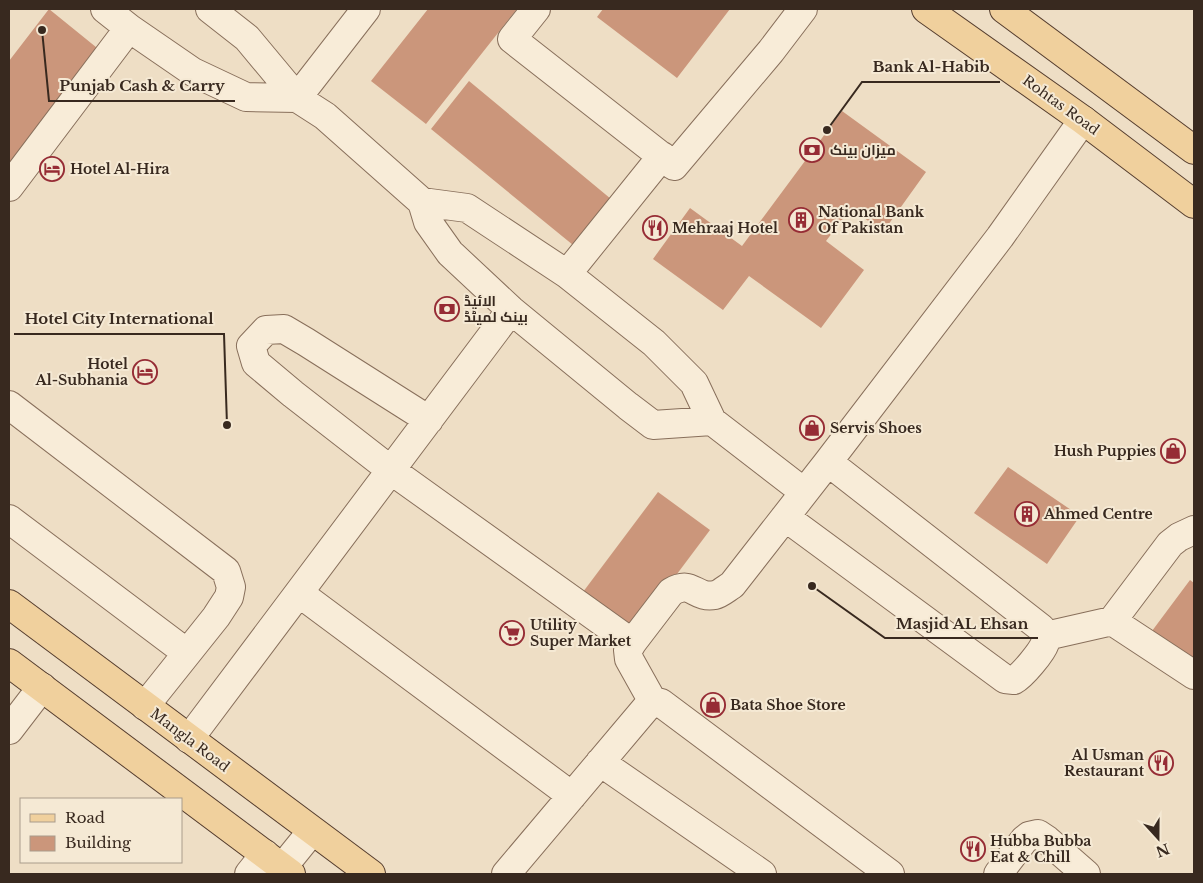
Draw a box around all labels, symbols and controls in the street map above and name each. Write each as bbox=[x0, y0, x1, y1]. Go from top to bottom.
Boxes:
callout: Bank Al-Habib bbox=[862, 52, 1000, 82]
text: Bank Al-Habib bbox=[872, 57, 990, 76]
callout: Punjab Cash & Carry bbox=[49, 71, 235, 101]
street label: Rohtas Road bbox=[1019, 71, 1103, 139]
text: Punjab Cash & Carry bbox=[59, 76, 225, 95]
bank icon: میزان بینک bbox=[799, 137, 825, 163]
place label: میزان بینک bbox=[830, 141, 896, 159]
hotel icon: Hotel Al-Hira bbox=[39, 156, 65, 182]
place label: Hotel Al-Hira bbox=[70, 160, 170, 178]
place label: National Bank Of Pakistan bbox=[818, 203, 925, 237]
building icon: National Bank Of Pakistan bbox=[788, 207, 814, 233]
restaurant icon: Mehraaj Hotel bbox=[642, 215, 668, 241]
place label: Mehraaj Hotel bbox=[672, 219, 778, 237]
place label: الائیڈ بینک لمیٹڈ bbox=[464, 292, 528, 326]
bank icon: الائیڈ بینک لمیٹڈ bbox=[434, 296, 460, 322]
callout: Hotel City International bbox=[14, 304, 224, 334]
text: Hotel City International bbox=[25, 309, 214, 328]
place label: Hotel Al-Subhania bbox=[34, 355, 128, 389]
hotel icon: Hotel Al-Subhania bbox=[132, 359, 158, 385]
shop icon: Servis Shoes bbox=[799, 415, 825, 441]
place label: Servis Shoes bbox=[830, 419, 922, 437]
shop icon: Hush Puppies bbox=[1160, 438, 1186, 464]
place label: Hush Puppies bbox=[1054, 442, 1156, 460]
building icon: Ahmed Centre bbox=[1014, 501, 1040, 527]
place label: Ahmed Centre bbox=[1043, 505, 1153, 523]
callout: Masjid AL Ehsan bbox=[885, 608, 1038, 638]
text: Masjid AL Ehsan bbox=[896, 614, 1028, 633]
place label: Utility Super Market bbox=[530, 616, 632, 650]
supermarket icon: Utility Super Market bbox=[499, 620, 525, 646]
shop icon: Bata Shoe Store bbox=[700, 692, 726, 718]
place label: Bata Shoe Store bbox=[730, 696, 846, 714]
street label: Mangla Road bbox=[147, 704, 234, 776]
place label: Al Usman Restaurant bbox=[1064, 746, 1145, 780]
restaurant icon: Al Usman Restaurant bbox=[1148, 750, 1174, 776]
legend bbox=[20, 798, 182, 863]
text: Road bbox=[65, 808, 105, 827]
north arrow bbox=[1133, 813, 1183, 863]
place label: Hubba Bubba Eat & Chill bbox=[990, 832, 1091, 866]
text: Building bbox=[65, 833, 132, 852]
restaurant icon: Hubba Bubba Eat & Chill bbox=[960, 836, 986, 862]
text: N bbox=[1153, 839, 1172, 861]

